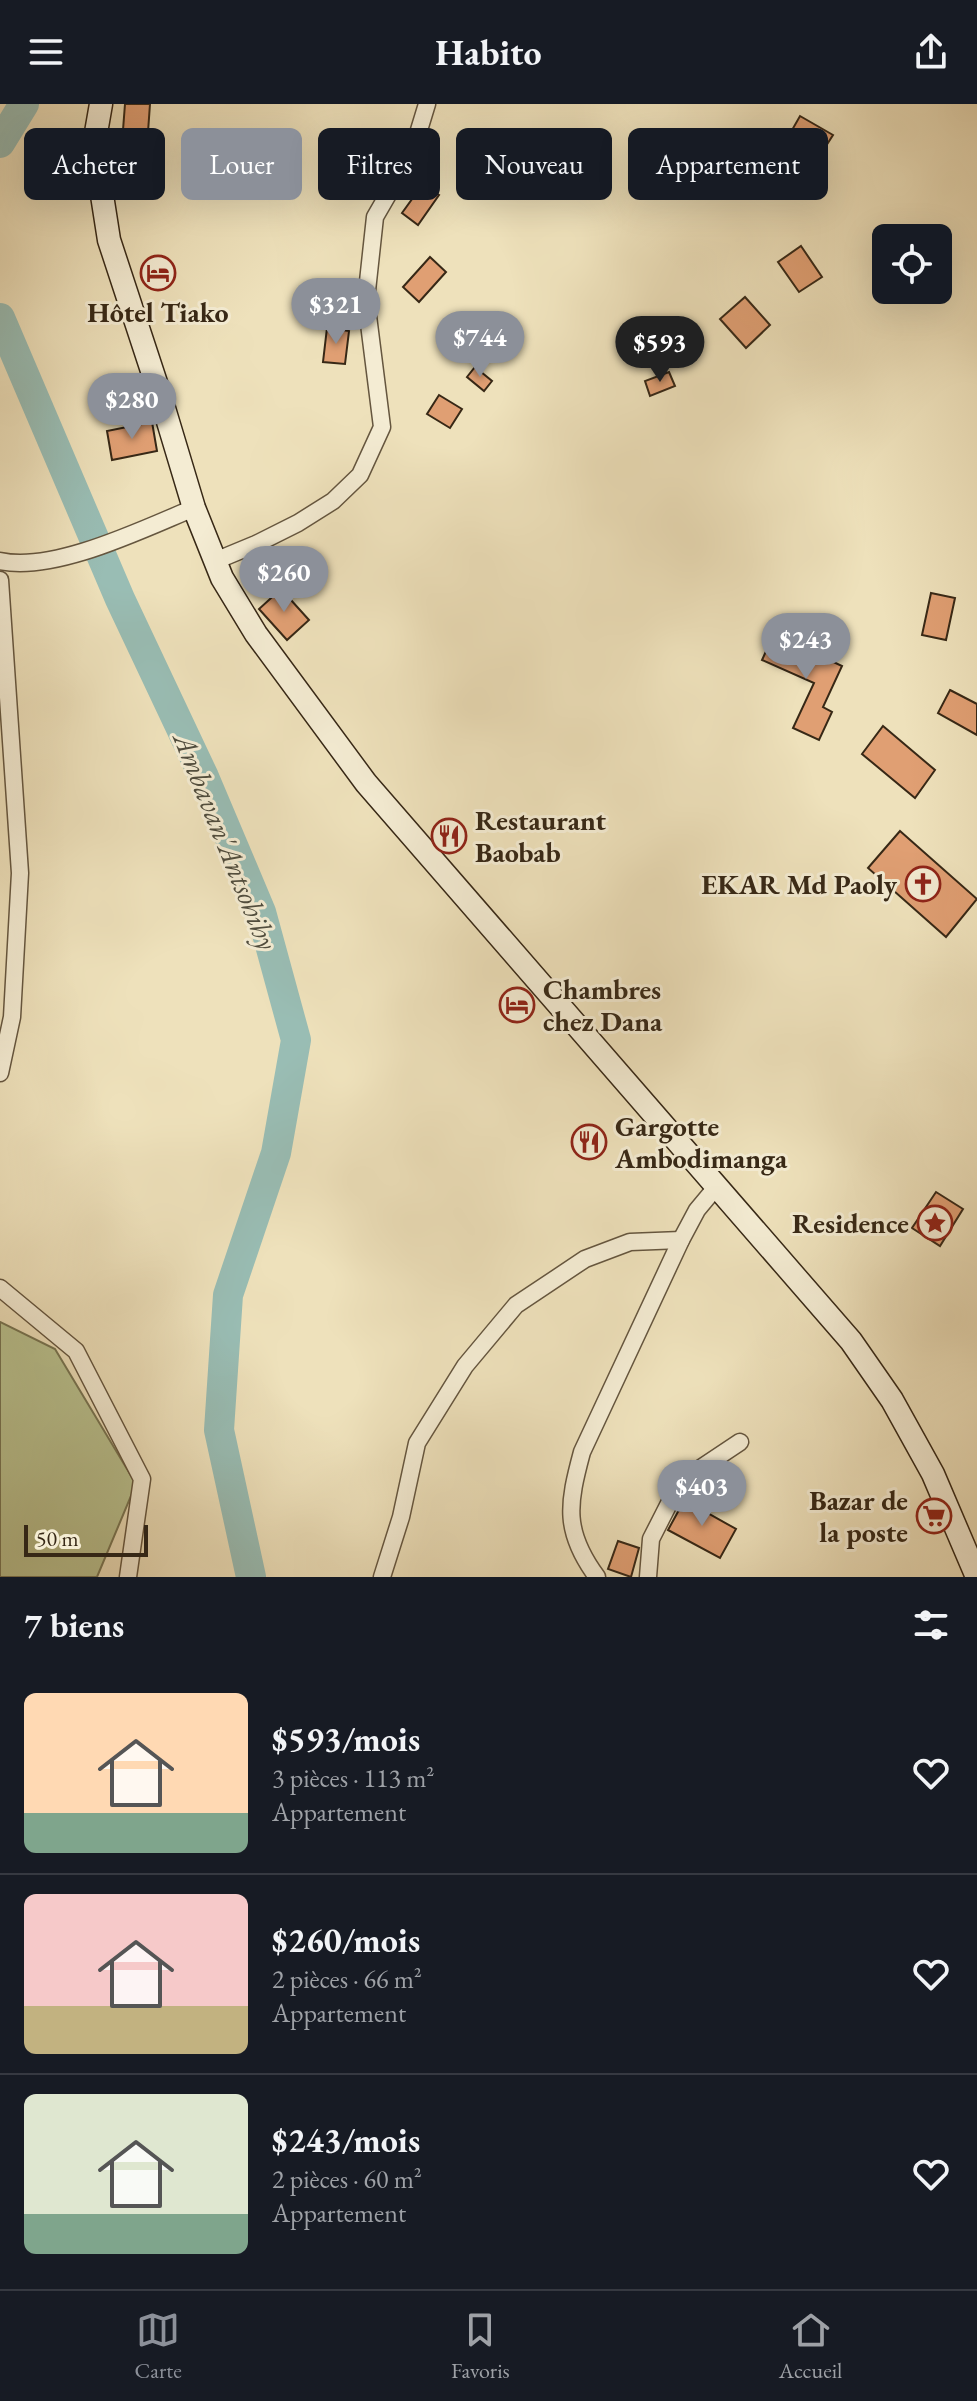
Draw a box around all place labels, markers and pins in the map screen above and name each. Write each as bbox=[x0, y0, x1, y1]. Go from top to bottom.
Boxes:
hotel icon: Hôtel Tiako bbox=[139, 254, 177, 292]
pin: $321 bbox=[289, 278, 383, 346]
place label: Hôtel Tiako bbox=[87, 294, 229, 330]
pin: $744 bbox=[433, 311, 527, 379]
pin: $593 bbox=[613, 316, 707, 384]
pin: $280 bbox=[85, 373, 179, 441]
pin: $260 bbox=[237, 546, 331, 614]
pin: $243 bbox=[759, 613, 853, 681]
place label: Restaurant Baobab bbox=[475, 802, 606, 870]
restaurant icon: Restaurant Baobab bbox=[430, 817, 468, 855]
church icon: EKAR Md Paoly bbox=[904, 865, 942, 903]
place label: EKAR Md Paoly bbox=[701, 866, 898, 902]
place label: Chambres chez Dana bbox=[543, 971, 663, 1039]
hotel icon: Chambres chez Dana bbox=[498, 986, 536, 1024]
place label: Gargotte Ambodimanga bbox=[614, 1108, 788, 1176]
restaurant icon: Gargotte Ambodimanga bbox=[570, 1123, 608, 1161]
place icon: Residence bbox=[916, 1204, 954, 1242]
place label: Residence bbox=[792, 1205, 909, 1241]
pin: $403 bbox=[655, 1460, 749, 1528]
place label: Bazar de la poste bbox=[809, 1482, 908, 1550]
supermarket icon: Bazar de la poste bbox=[915, 1497, 953, 1535]

